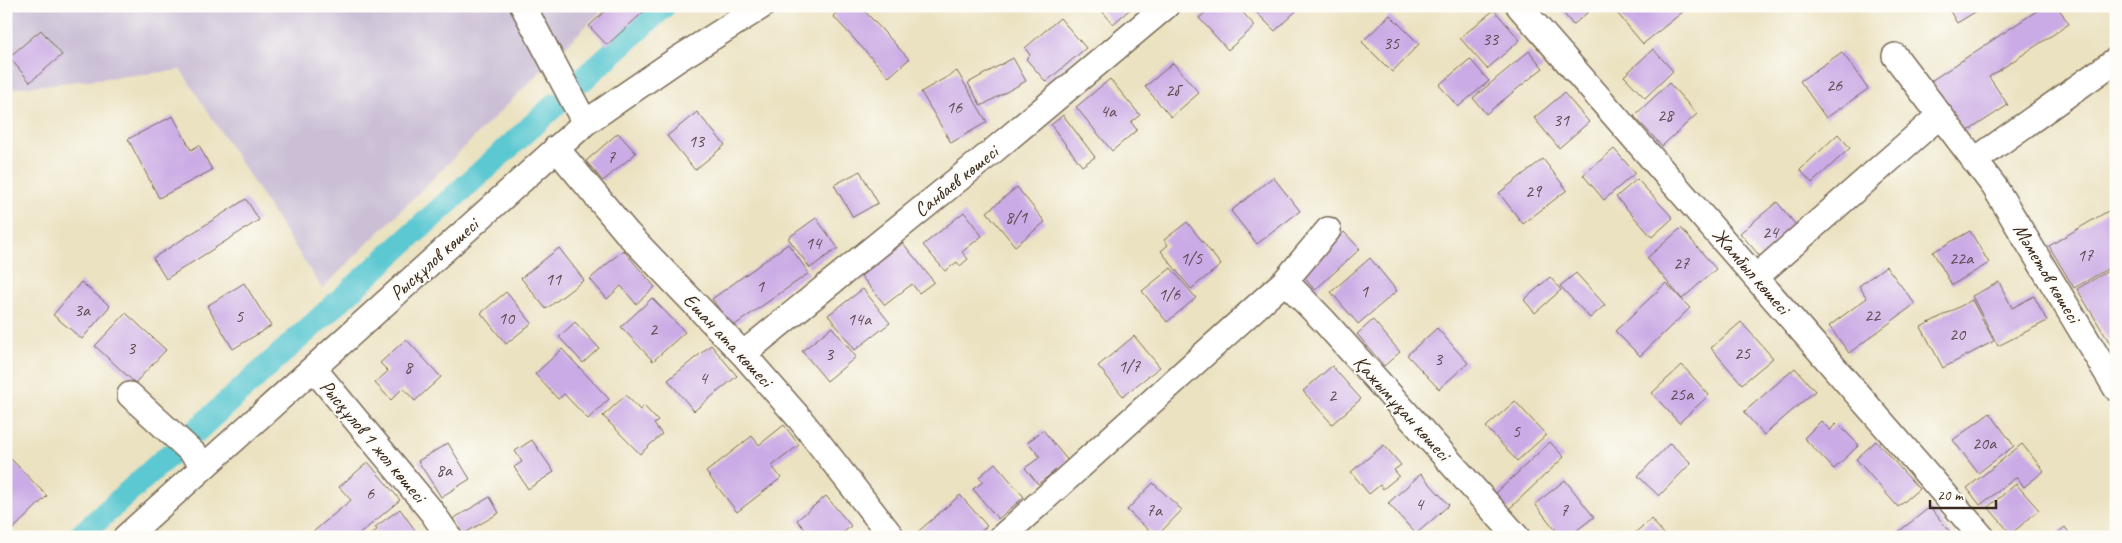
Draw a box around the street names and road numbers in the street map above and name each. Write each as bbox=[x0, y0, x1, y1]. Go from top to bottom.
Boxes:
street label: Санбаев көшесі bbox=[909, 138, 1005, 222]
street label: Рысқұлов көшесі bbox=[384, 211, 485, 305]
street label: Мәметов көшесі bbox=[2008, 219, 2088, 329]
street label: Жамбыл көшесі bbox=[1706, 222, 1797, 321]
street label: Ешан ата көшесі bbox=[678, 288, 780, 394]
street label: Қажымұқан көшесі bbox=[1348, 350, 1457, 468]
street label: Рысқұлов 1 жол көшесі bbox=[314, 374, 433, 509]

